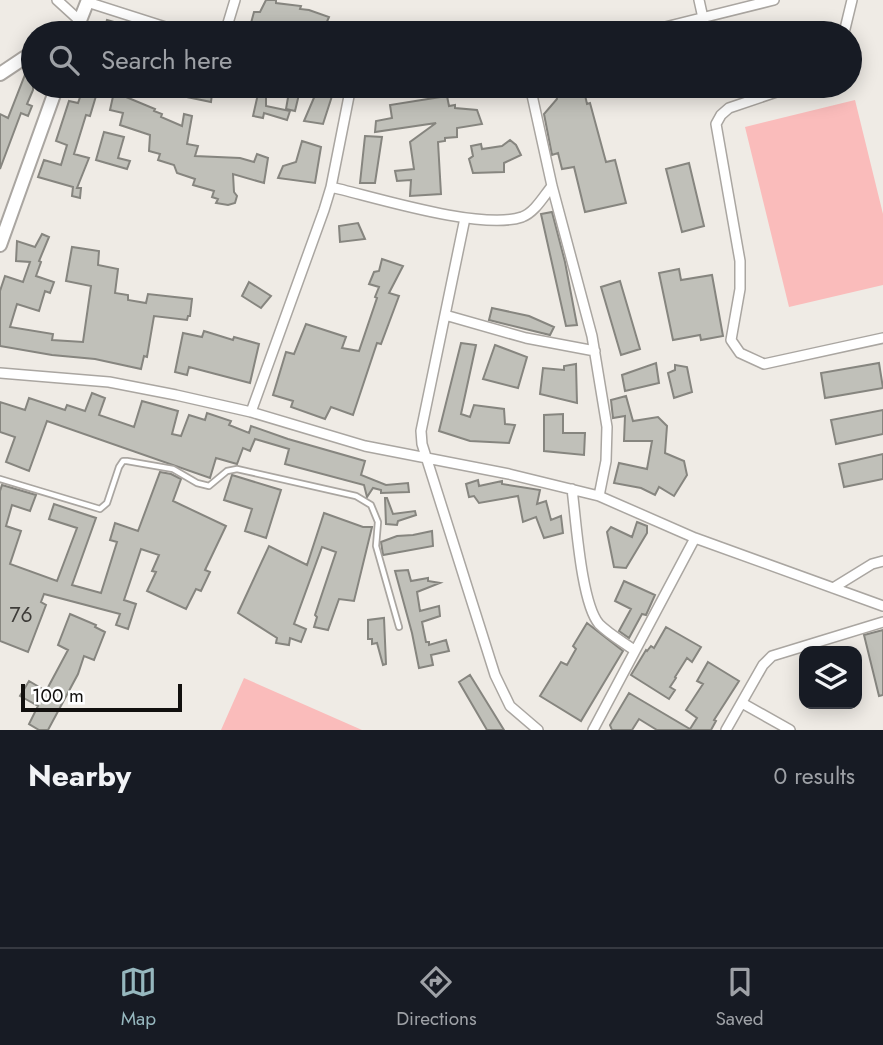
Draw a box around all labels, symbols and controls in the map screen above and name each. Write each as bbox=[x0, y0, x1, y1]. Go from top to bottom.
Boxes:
search box bbox=[21, 21, 862, 98]
icon: search bbox=[45, 41, 83, 79]
text: Search here bbox=[101, 41, 233, 79]
house number: 76 bbox=[9, 600, 33, 630]
map controls bbox=[799, 646, 862, 709]
button: layers bbox=[799, 646, 862, 709]
scale bar bbox=[21, 681, 182, 713]
text: 100 m bbox=[32, 682, 84, 709]
text: Nearby bbox=[28, 754, 131, 797]
text: 0 results bbox=[773, 759, 855, 793]
tab: Map bbox=[119, 963, 157, 1032]
tab: Directions bbox=[396, 963, 477, 1032]
tab: Saved bbox=[715, 963, 764, 1032]

